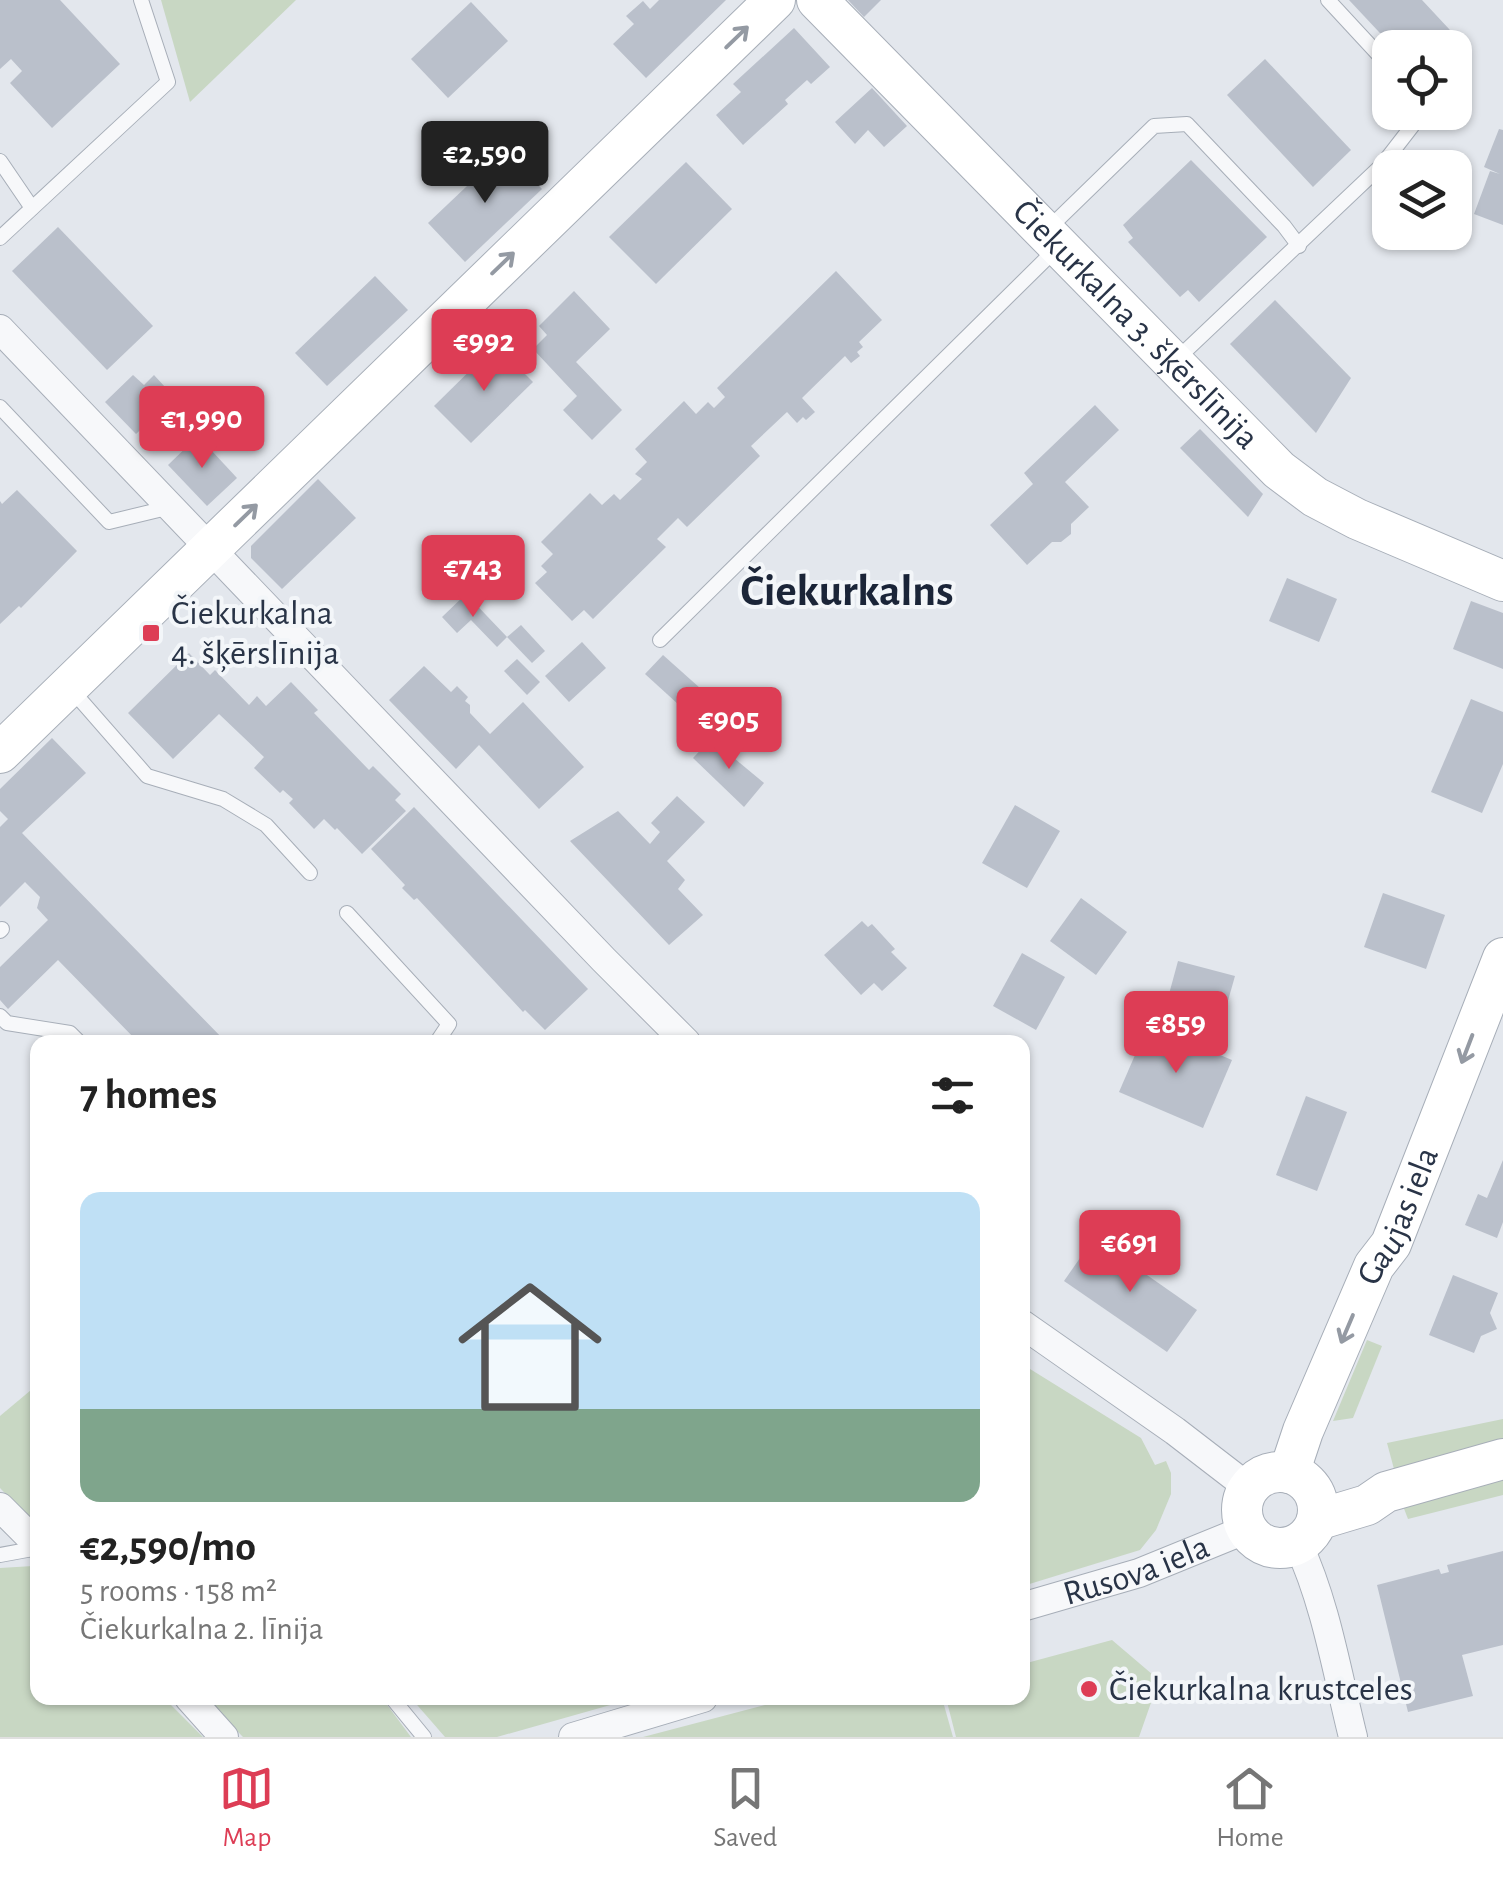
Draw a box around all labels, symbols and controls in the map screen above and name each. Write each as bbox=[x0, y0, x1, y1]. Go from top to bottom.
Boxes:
one-way arrow bbox=[724, 25, 748, 49]
map controls bbox=[1372, 30, 1472, 250]
button: locate bbox=[1372, 30, 1472, 130]
pin: €2,590 bbox=[404, 121, 566, 206]
text: €2,590 bbox=[443, 137, 527, 169]
button: layers bbox=[1372, 150, 1472, 250]
street label: Čiekurkalna 3. šķērslīnija bbox=[1006, 192, 1265, 456]
one-way arrow bbox=[490, 252, 515, 275]
pin: €992 bbox=[425, 309, 543, 394]
text: €992 bbox=[454, 325, 514, 357]
pin: €1,990 bbox=[121, 386, 283, 471]
text: €1,990 bbox=[161, 402, 243, 434]
one-way arrow bbox=[234, 503, 258, 527]
pin: €743 bbox=[414, 535, 532, 620]
text: €743 bbox=[444, 551, 502, 583]
district label: Čiekurkalns bbox=[741, 566, 953, 614]
place label: Čiekurkalna 4. šķērslīnija bbox=[171, 594, 339, 673]
marker: Čiekurkalna 4. šķērslīnija bbox=[140, 622, 162, 644]
pin: €905 bbox=[670, 687, 788, 772]
text: €905 bbox=[699, 703, 759, 735]
pin: €859 bbox=[1117, 991, 1235, 1076]
text: €859 bbox=[1146, 1007, 1206, 1039]
one-way arrow bbox=[1457, 1033, 1475, 1064]
icon: filters bbox=[925, 1068, 980, 1123]
text: 7 homes bbox=[80, 1074, 217, 1116]
street label: Gaujas iela bbox=[1351, 1142, 1445, 1290]
pin: €691 bbox=[1071, 1210, 1189, 1295]
text: €691 bbox=[1101, 1226, 1159, 1258]
icon: home bbox=[440, 1257, 620, 1437]
one-way arrow bbox=[1336, 1314, 1354, 1344]
text: €2,590/mo bbox=[80, 1526, 256, 1568]
street label: Rusova iela bbox=[1059, 1529, 1214, 1612]
text: 5 rooms · 158 m² bbox=[80, 1575, 277, 1607]
text: Čiekurkalna 2. līnija bbox=[80, 1613, 324, 1645]
place label: Čiekurkalna krustceles bbox=[1109, 1670, 1413, 1707]
marker: Čiekurkalna krustceles bbox=[1078, 1678, 1100, 1700]
tab: Map bbox=[219, 1761, 274, 1855]
tab: Saved bbox=[713, 1761, 777, 1855]
tab: Home bbox=[1216, 1761, 1284, 1855]

